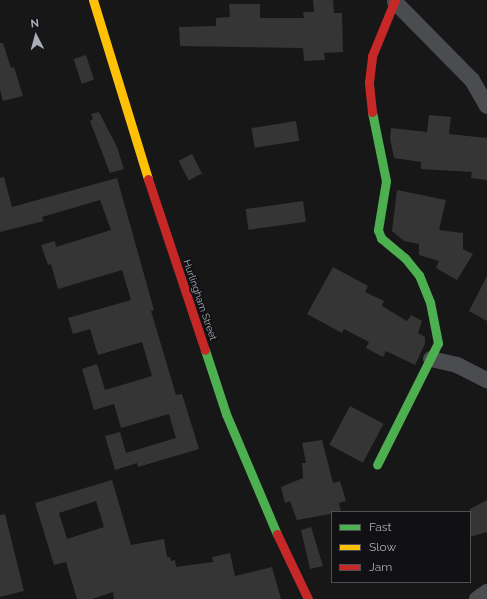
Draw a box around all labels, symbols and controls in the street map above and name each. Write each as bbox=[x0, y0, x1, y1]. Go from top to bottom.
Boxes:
north arrow bbox=[16, 16, 56, 56]
text: N bbox=[30, 17, 40, 30]
street label: Hurlingham Street bbox=[181, 258, 219, 342]
legend bbox=[331, 511, 471, 583]
text: Fast bbox=[369, 520, 392, 534]
text: Slow bbox=[369, 540, 396, 554]
text: Jam bbox=[369, 560, 392, 574]

